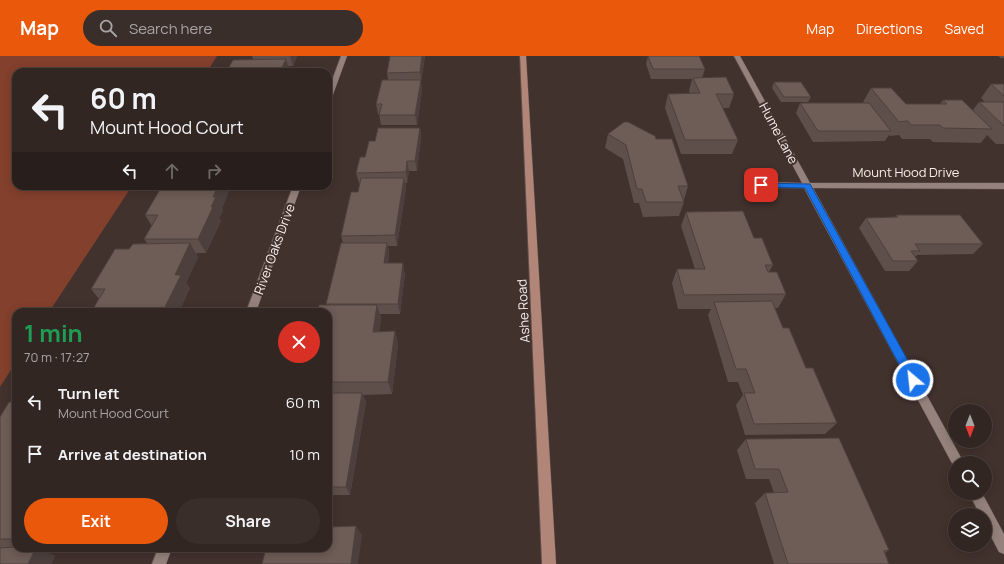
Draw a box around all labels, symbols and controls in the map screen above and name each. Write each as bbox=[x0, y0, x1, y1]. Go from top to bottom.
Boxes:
search box bbox=[83, 10, 363, 46]
text: Map bbox=[20, 15, 59, 41]
icon: search bbox=[97, 17, 119, 39]
text: Search here bbox=[129, 18, 212, 39]
text: Map bbox=[806, 19, 834, 38]
text: Directions bbox=[856, 19, 923, 38]
text: Saved bbox=[945, 19, 984, 38]
text: 60 m bbox=[90, 79, 157, 117]
icon: left bbox=[24, 84, 76, 136]
street label: Hume Lane bbox=[755, 99, 803, 167]
text: Mount Hood Court bbox=[90, 115, 244, 139]
icon: left bbox=[119, 160, 141, 182]
icon: ahead bbox=[161, 160, 183, 182]
icon: right bbox=[203, 160, 225, 182]
street label: Mount Hood Drive bbox=[853, 163, 960, 181]
pin bbox=[744, 168, 778, 202]
icon: arrive bbox=[750, 174, 772, 196]
street label: River Oaks Drive bbox=[249, 201, 299, 297]
street label: Ashe Road bbox=[512, 279, 534, 343]
text: 1 min bbox=[24, 316, 83, 349]
button: close bbox=[278, 321, 320, 363]
text: 70 m · 17:27 bbox=[24, 348, 90, 366]
position arrow bbox=[892, 359, 934, 401]
text: Turn left bbox=[58, 383, 120, 404]
icon: left bbox=[24, 391, 46, 413]
text: 60 m bbox=[286, 392, 320, 413]
text: Mount Hood Court bbox=[58, 404, 169, 422]
north arrow bbox=[948, 404, 992, 448]
map controls bbox=[948, 404, 992, 552]
icon: arrive bbox=[24, 443, 46, 465]
text: Arrive at destination bbox=[58, 444, 207, 465]
text: 10 m bbox=[289, 444, 320, 465]
button: search bbox=[948, 456, 992, 500]
button: Exit bbox=[24, 498, 168, 544]
button: Share bbox=[176, 498, 320, 544]
button: layers bbox=[948, 508, 992, 552]

